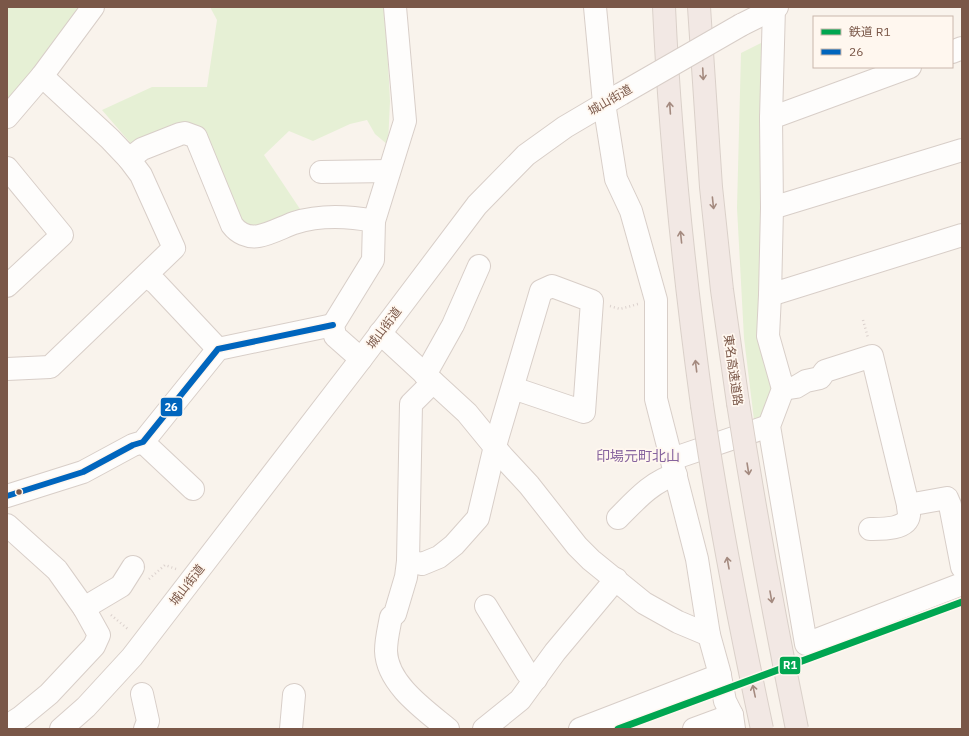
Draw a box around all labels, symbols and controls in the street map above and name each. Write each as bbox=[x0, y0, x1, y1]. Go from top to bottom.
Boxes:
legend bbox=[813, 16, 953, 68]
text: 鉄道 R1 bbox=[849, 24, 891, 39]
text: 26 bbox=[849, 44, 863, 59]
one-way arrow bbox=[699, 67, 706, 80]
street label: 城山街道 bbox=[585, 81, 634, 118]
one-way arrow bbox=[667, 102, 674, 115]
one-way arrow bbox=[709, 197, 716, 210]
one-way arrow bbox=[677, 231, 685, 244]
street label: 城山街道 bbox=[363, 304, 404, 351]
street label: 東名高速道路 bbox=[721, 333, 746, 407]
one-way arrow bbox=[693, 360, 700, 373]
line badge: 26 bbox=[160, 397, 183, 417]
text: 26 bbox=[164, 400, 178, 414]
district label: 印場元町北山 bbox=[596, 447, 680, 465]
one-way arrow bbox=[744, 462, 752, 475]
unlabelled marker bbox=[14, 487, 24, 497]
one-way arrow bbox=[724, 557, 732, 570]
street label: 城山街道 bbox=[166, 561, 207, 608]
one-way arrow bbox=[767, 590, 775, 603]
line badge: R1 bbox=[779, 656, 801, 675]
text: R1 bbox=[783, 658, 797, 672]
one-way arrow bbox=[749, 685, 757, 698]

